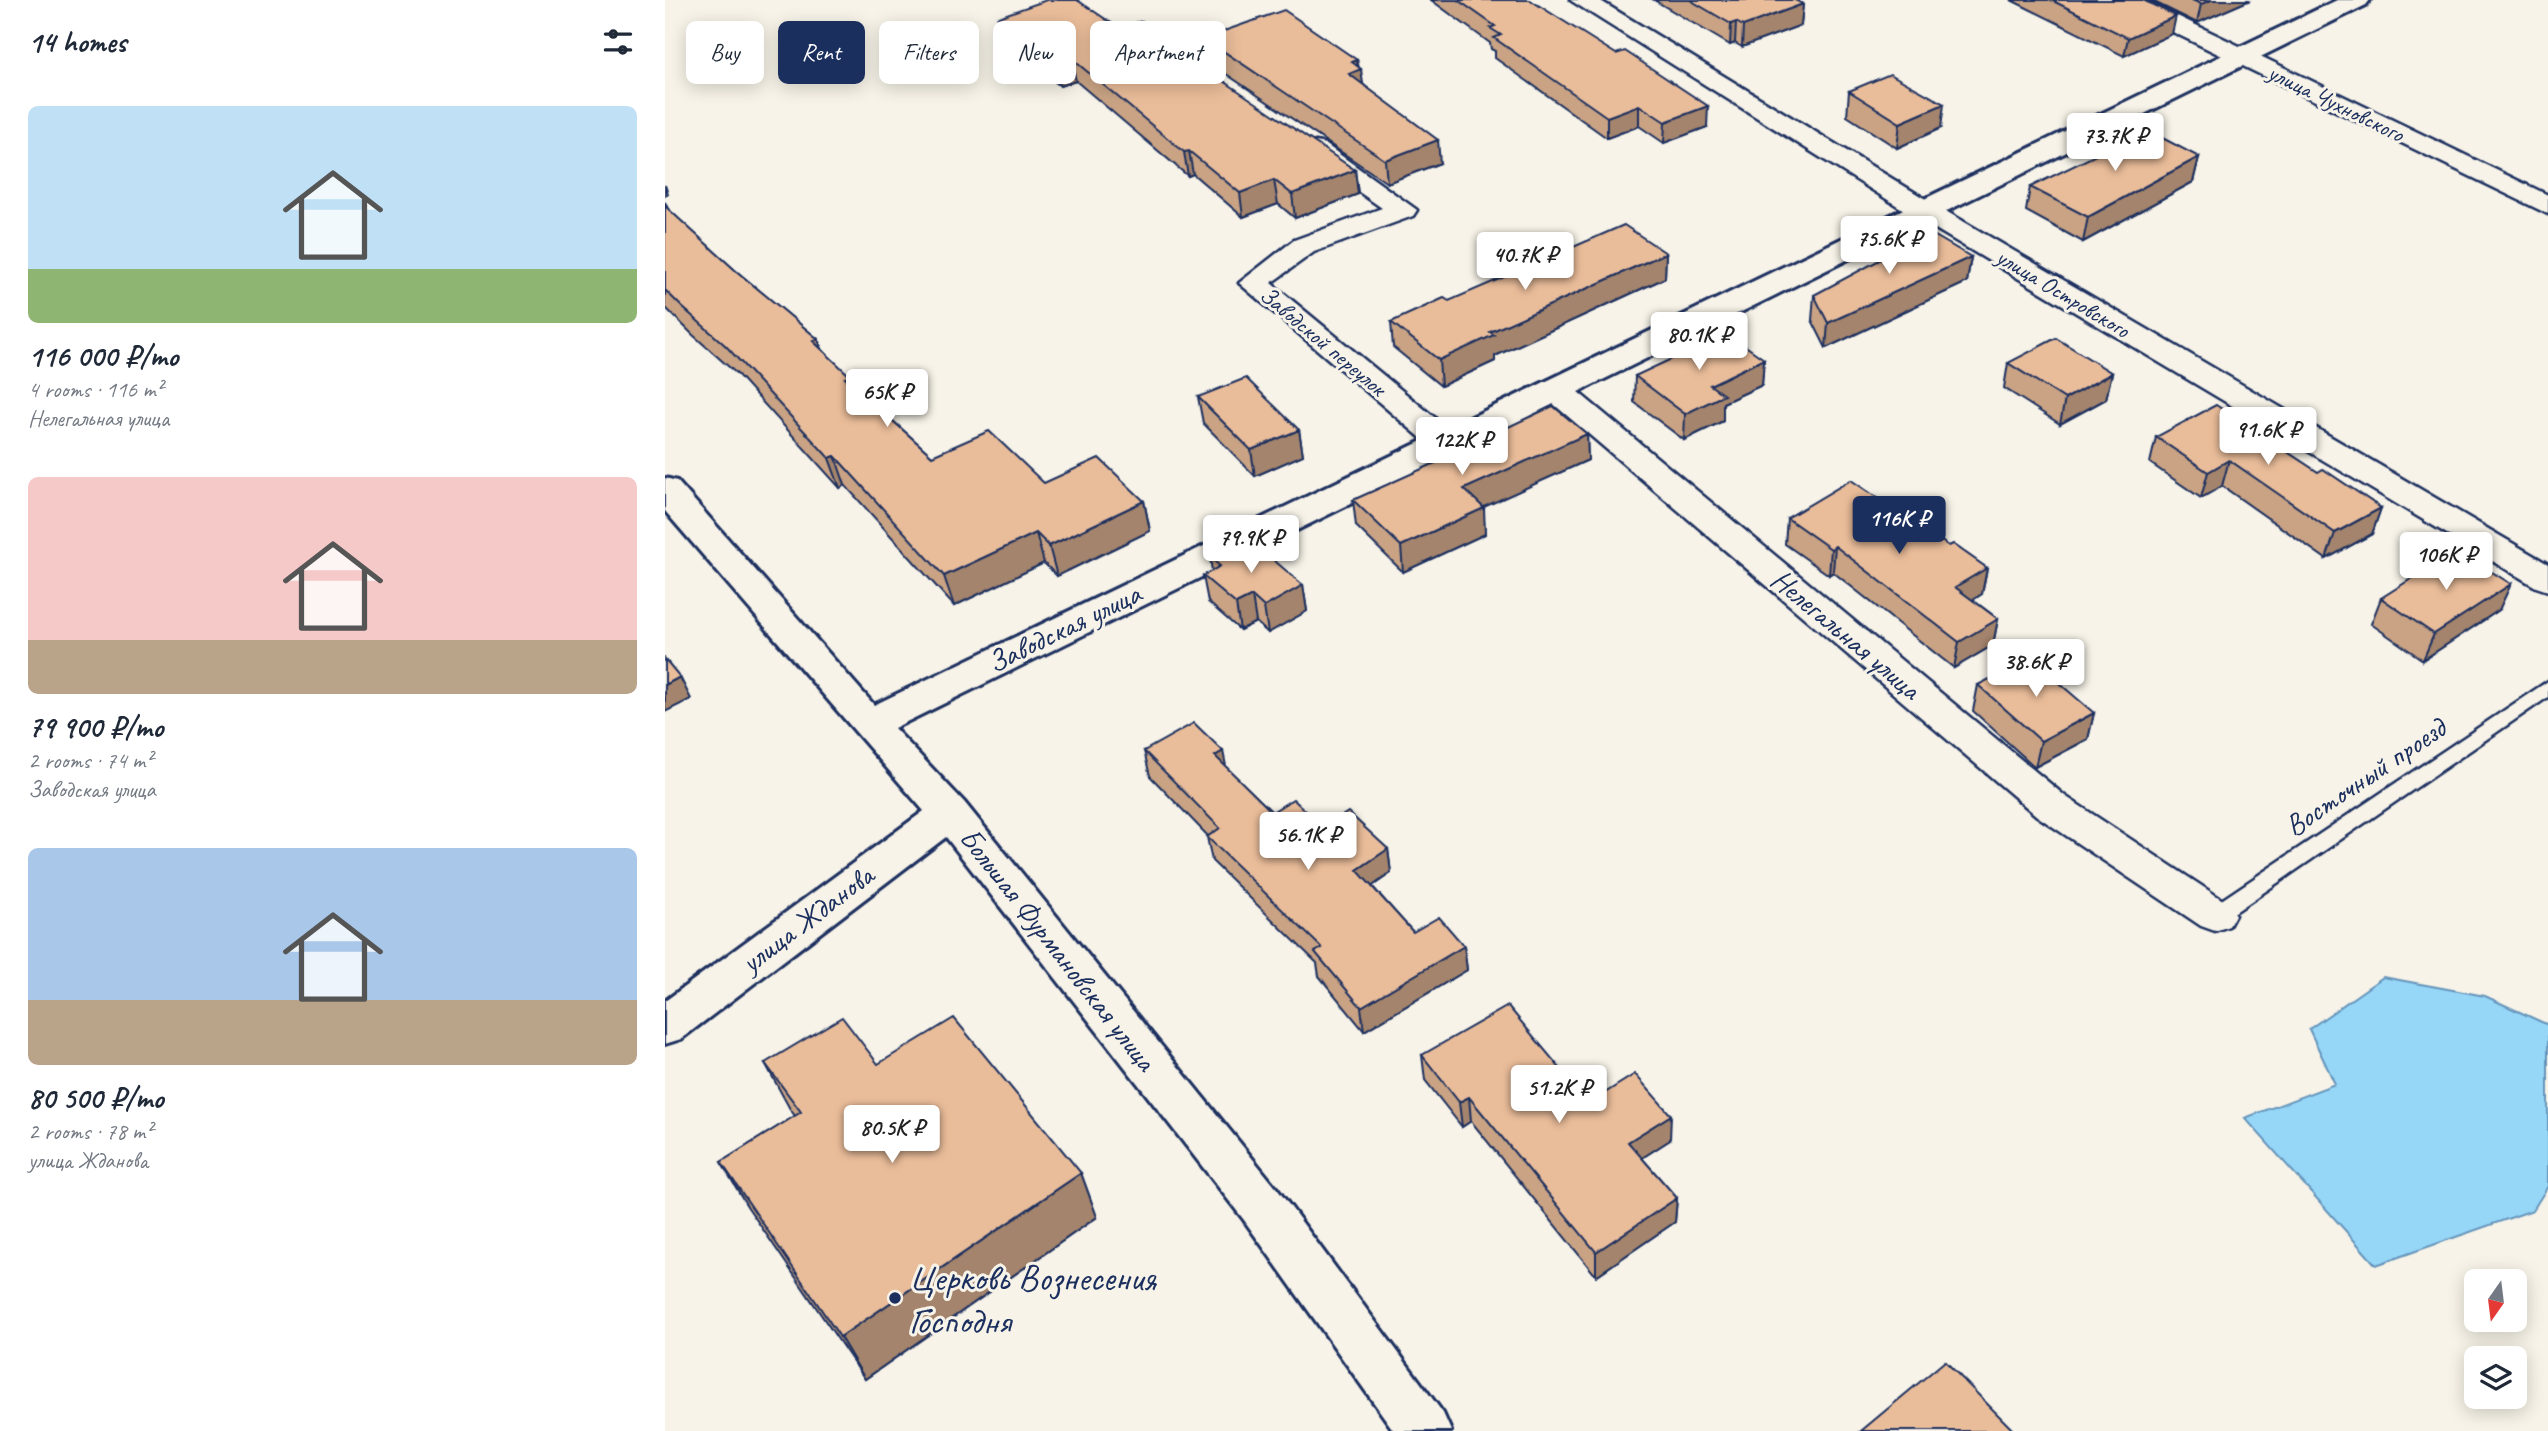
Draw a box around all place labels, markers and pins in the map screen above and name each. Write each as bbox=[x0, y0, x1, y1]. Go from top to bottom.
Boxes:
pin: 73.7K ₽ bbox=[2050, 114, 2180, 173]
pin: 75.6K ₽ bbox=[1824, 216, 1954, 276]
pin: 40.7K ₽ bbox=[1460, 232, 1590, 292]
pin: 80.1K ₽ bbox=[1634, 312, 1764, 372]
pin: 65K ₽ bbox=[838, 370, 936, 429]
pin: 91.6K ₽ bbox=[2203, 407, 2333, 467]
pin: 122K ₽ bbox=[1405, 418, 1519, 477]
pin: 116K ₽ bbox=[1842, 496, 1956, 556]
pin: 79.9K ₽ bbox=[1186, 516, 1316, 575]
pin: 106K ₽ bbox=[2389, 532, 2503, 592]
pin: 38.6K ₽ bbox=[1971, 640, 2101, 699]
pin: 56.1K ₽ bbox=[1243, 812, 1373, 872]
pin: 51.2K ₽ bbox=[1494, 1066, 1624, 1125]
pin: 80.5K ₽ bbox=[827, 1106, 957, 1165]
place label: Церковь Вознесения Господня bbox=[909, 1254, 1158, 1344]
marker: Церковь Вознесения Господня bbox=[887, 1290, 903, 1306]

